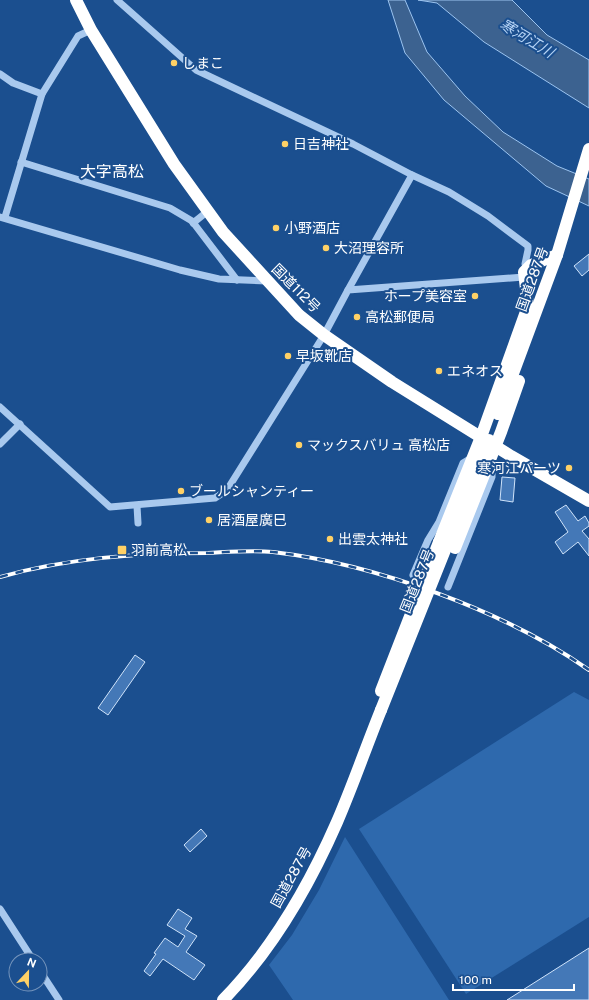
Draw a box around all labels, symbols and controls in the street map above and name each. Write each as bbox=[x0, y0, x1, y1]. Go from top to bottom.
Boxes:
water label: 寒河江川 bbox=[497, 15, 559, 62]
place label: しまこ bbox=[182, 55, 224, 71]
marker: しまこ bbox=[169, 58, 179, 68]
place label: 日吉神社 bbox=[293, 136, 349, 152]
marker: 日吉神社 bbox=[280, 139, 290, 149]
district label: 大字高松 bbox=[80, 162, 144, 181]
place label: 小野酒店 bbox=[284, 220, 340, 236]
marker: 小野酒店 bbox=[271, 223, 281, 233]
place label: 大沼理容所 bbox=[334, 240, 404, 256]
marker: 大沼理容所 bbox=[321, 243, 331, 253]
street label: 国道287号 bbox=[513, 245, 551, 313]
street label: 国道112号 bbox=[269, 261, 323, 315]
place label: ホープ美容室 bbox=[384, 288, 467, 304]
marker: ホープ美容室 bbox=[470, 291, 480, 301]
place label: 高松郵便局 bbox=[365, 309, 435, 325]
marker: 高松郵便局 bbox=[352, 312, 362, 322]
place label: 早坂靴店 bbox=[296, 348, 352, 364]
marker: 早坂靴店 bbox=[283, 351, 293, 361]
place label: エネオス bbox=[447, 363, 503, 379]
marker: エネオス bbox=[434, 366, 444, 376]
place label: マックスバリュ 高松店 bbox=[307, 437, 450, 453]
marker: マックスバリュ 高松店 bbox=[294, 440, 304, 450]
place label: 寒河江パーツ bbox=[477, 460, 561, 476]
marker: 寒河江パーツ bbox=[564, 463, 574, 473]
place label: ブールシャンティー bbox=[189, 483, 314, 499]
marker: ブールシャンティー bbox=[176, 486, 186, 496]
place label: 居酒屋廣巳 bbox=[217, 512, 287, 528]
marker: 居酒屋廣巳 bbox=[204, 515, 214, 525]
place label: 出雲太神社 bbox=[338, 531, 408, 547]
marker: 出雲太神社 bbox=[325, 534, 335, 544]
place label: 羽前高松 bbox=[131, 542, 187, 558]
marker: 羽前高松 bbox=[116, 544, 128, 556]
street label: 国道287号 bbox=[397, 547, 437, 615]
street label: 国道287号 bbox=[268, 844, 314, 910]
north arrow bbox=[8, 952, 48, 992]
text: N bbox=[26, 956, 38, 970]
scale bar bbox=[453, 966, 574, 992]
text: 100 m bbox=[459, 973, 492, 987]

